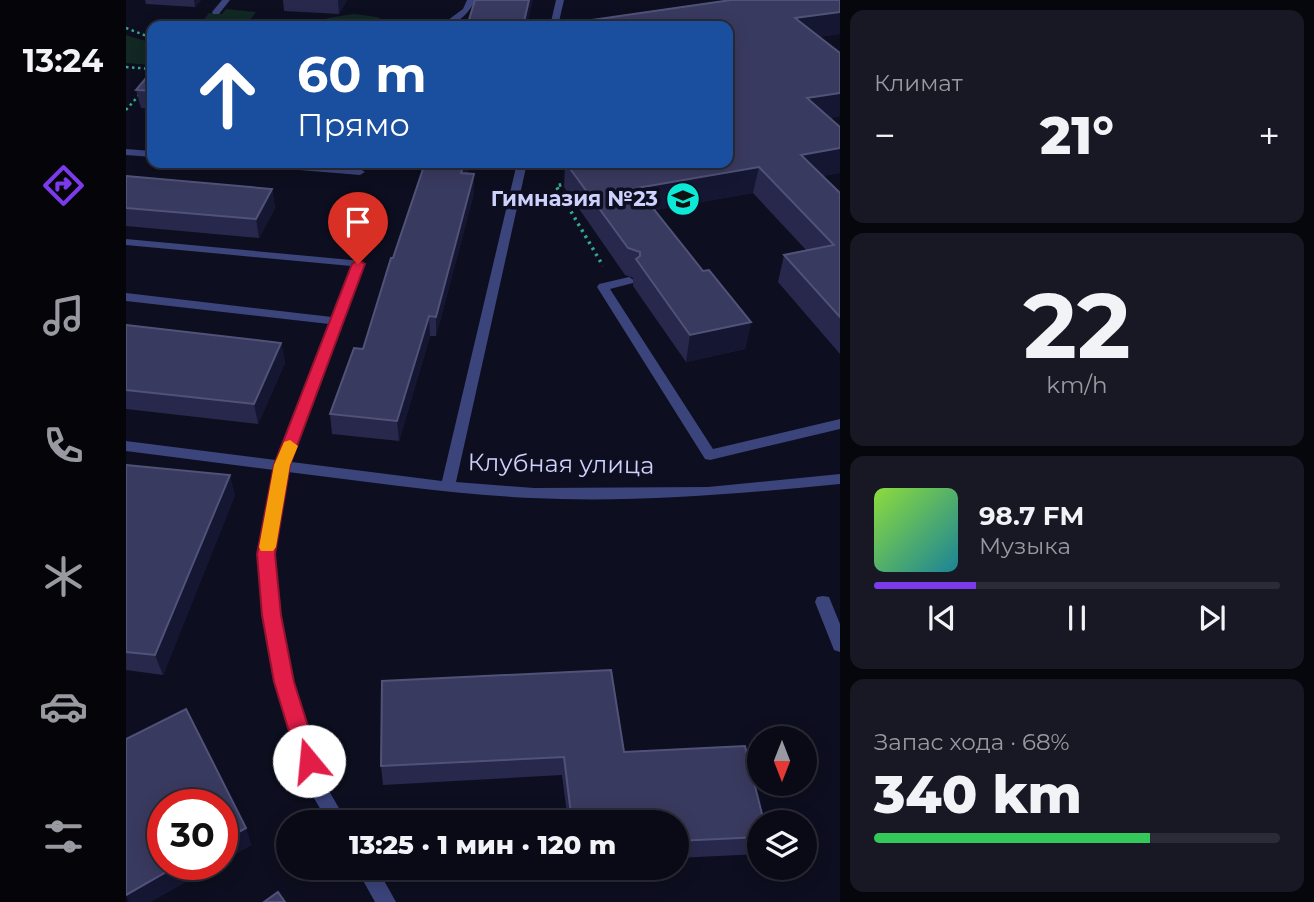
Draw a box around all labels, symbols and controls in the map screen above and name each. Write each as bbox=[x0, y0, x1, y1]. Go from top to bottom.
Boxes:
text: 13:24 bbox=[23, 41, 103, 80]
text: 60 m bbox=[297, 45, 427, 104]
icon: ahead bbox=[182, 49, 273, 140]
text: Климат bbox=[874, 69, 963, 97]
text: 21° bbox=[1040, 104, 1114, 167]
text: Прямо bbox=[297, 105, 410, 144]
text: − bbox=[874, 112, 896, 159]
text: + bbox=[1258, 112, 1280, 159]
icon: directions bbox=[39, 161, 88, 210]
school or university icon: Гимназия №23 bbox=[664, 180, 702, 218]
place label: Гимназия №23 bbox=[491, 186, 658, 211]
pin bbox=[328, 192, 388, 264]
icon: arrive bbox=[339, 203, 377, 241]
text: 22 bbox=[1023, 270, 1131, 381]
icon: music bbox=[39, 291, 88, 340]
text: km/h bbox=[1046, 371, 1108, 399]
icon: phone bbox=[39, 421, 88, 470]
street label: Клубная улица bbox=[467, 447, 655, 480]
text: 98.7 FM bbox=[979, 500, 1084, 532]
text: Музыка bbox=[979, 532, 1071, 560]
icon: climate bbox=[39, 552, 88, 601]
icon: previous bbox=[923, 599, 961, 637]
icon: pause bbox=[1058, 599, 1096, 637]
icon: next bbox=[1193, 599, 1231, 637]
icon: car bbox=[39, 682, 88, 731]
position arrow bbox=[272, 724, 346, 798]
north arrow bbox=[747, 726, 817, 796]
map controls bbox=[747, 726, 817, 880]
text: Запас хода · 68% bbox=[874, 728, 1070, 756]
text: 340 km bbox=[874, 763, 1082, 826]
speed limit sign: 30 bbox=[147, 789, 238, 880]
button: layers bbox=[747, 810, 817, 880]
icon: filters bbox=[39, 812, 88, 861]
text: 13:25 · 1 мин · 120 m bbox=[349, 829, 616, 861]

